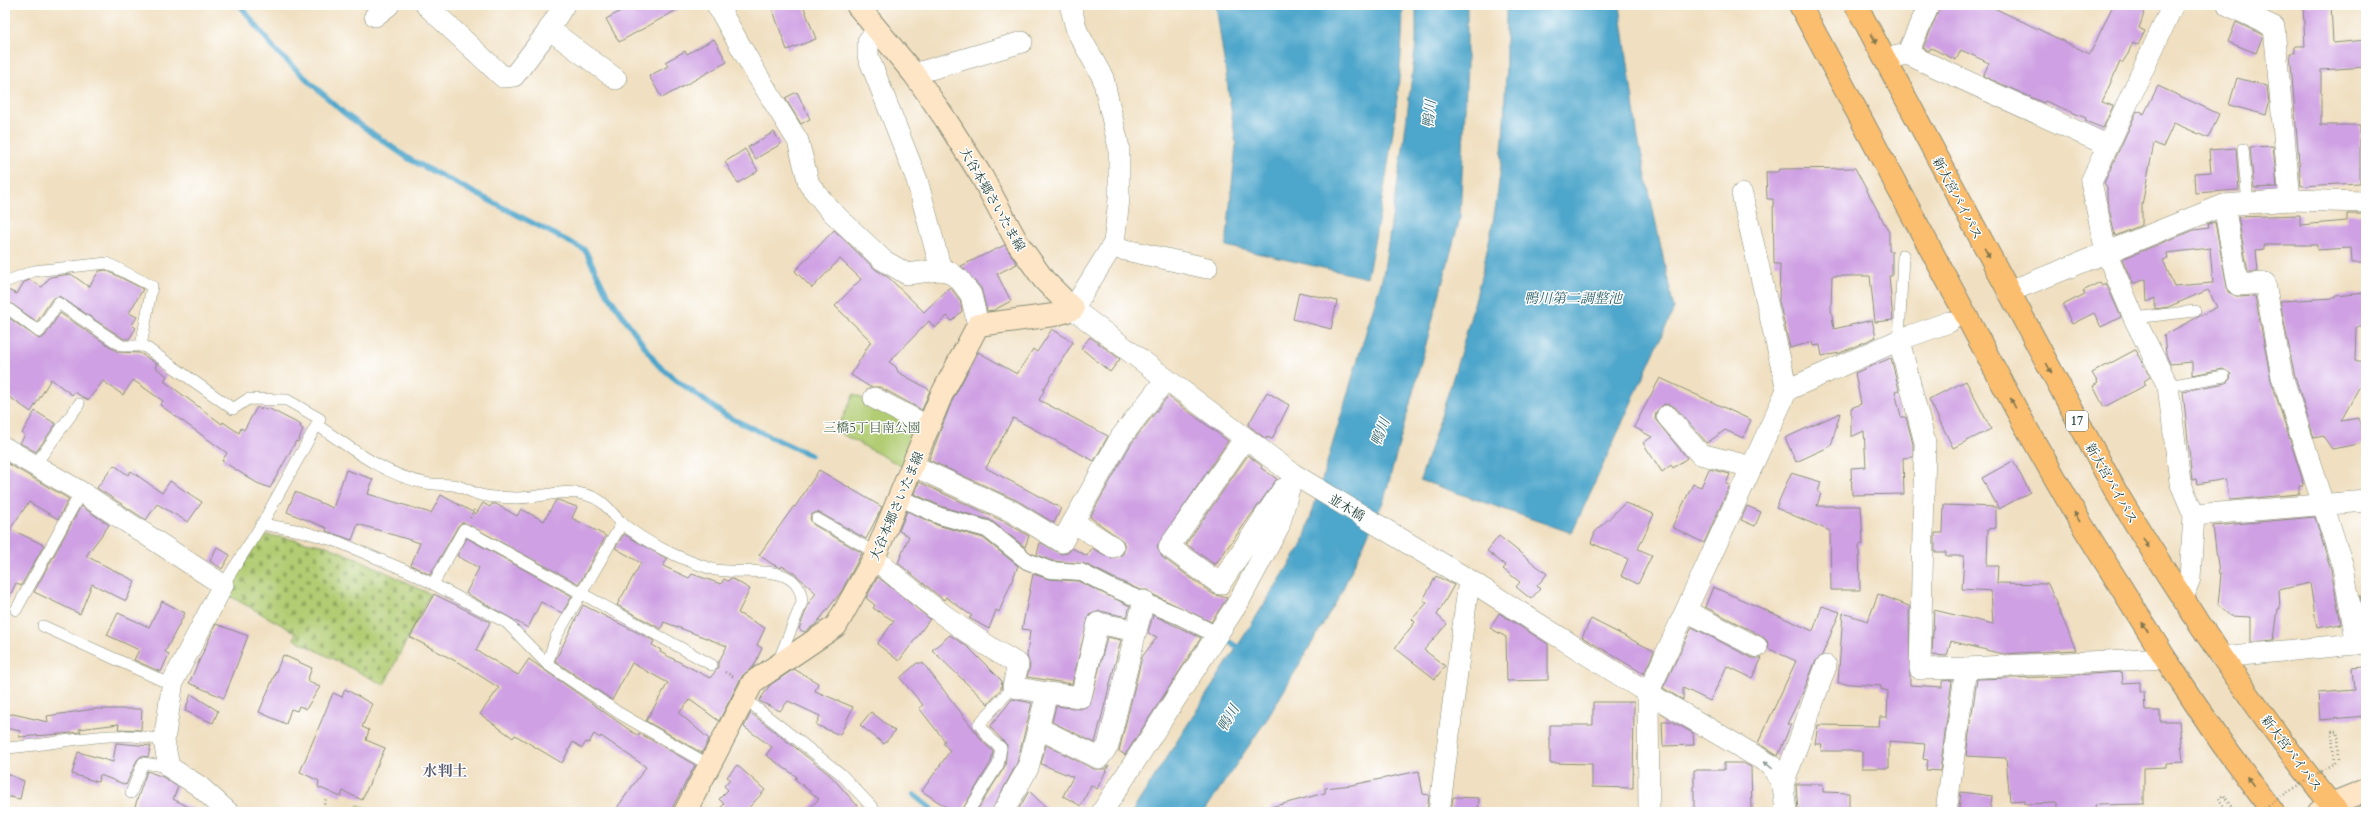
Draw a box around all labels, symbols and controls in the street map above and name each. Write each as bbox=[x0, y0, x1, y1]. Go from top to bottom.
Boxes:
one-way arrow bbox=[1871, 34, 1877, 45]
water label: 鴨川 bbox=[1419, 97, 1441, 129]
street label: 大谷本郷さいたま線 bbox=[955, 144, 1029, 255]
street label: 新大宮バイパス bbox=[1928, 154, 1986, 243]
one-way arrow bbox=[1984, 248, 1991, 259]
water label: 鴨川第二調整池 bbox=[1524, 289, 1624, 308]
one-way arrow bbox=[2045, 362, 2052, 374]
one-way arrow bbox=[2010, 398, 2016, 409]
road number: 17 bbox=[2066, 411, 2088, 431]
water label: 鴨川 bbox=[1367, 414, 1395, 449]
park label: 三橋5丁目南公園 bbox=[823, 419, 921, 437]
street label: 新大宮バイパス bbox=[2081, 440, 2142, 527]
street label: 大谷本郷さいたま線 bbox=[866, 449, 928, 564]
street label: 並木橋 bbox=[1325, 490, 1368, 526]
one-way arrow bbox=[2073, 511, 2080, 522]
one-way arrow bbox=[2143, 537, 2150, 549]
one-way arrow bbox=[2141, 622, 2149, 632]
water label: 鴨川 bbox=[1213, 700, 1245, 735]
street label: 新大宮バイパス bbox=[2257, 712, 2326, 795]
one-way arrow bbox=[1762, 760, 1773, 769]
district label: 水判土 bbox=[422, 761, 468, 781]
one-way arrow bbox=[2246, 775, 2254, 786]

